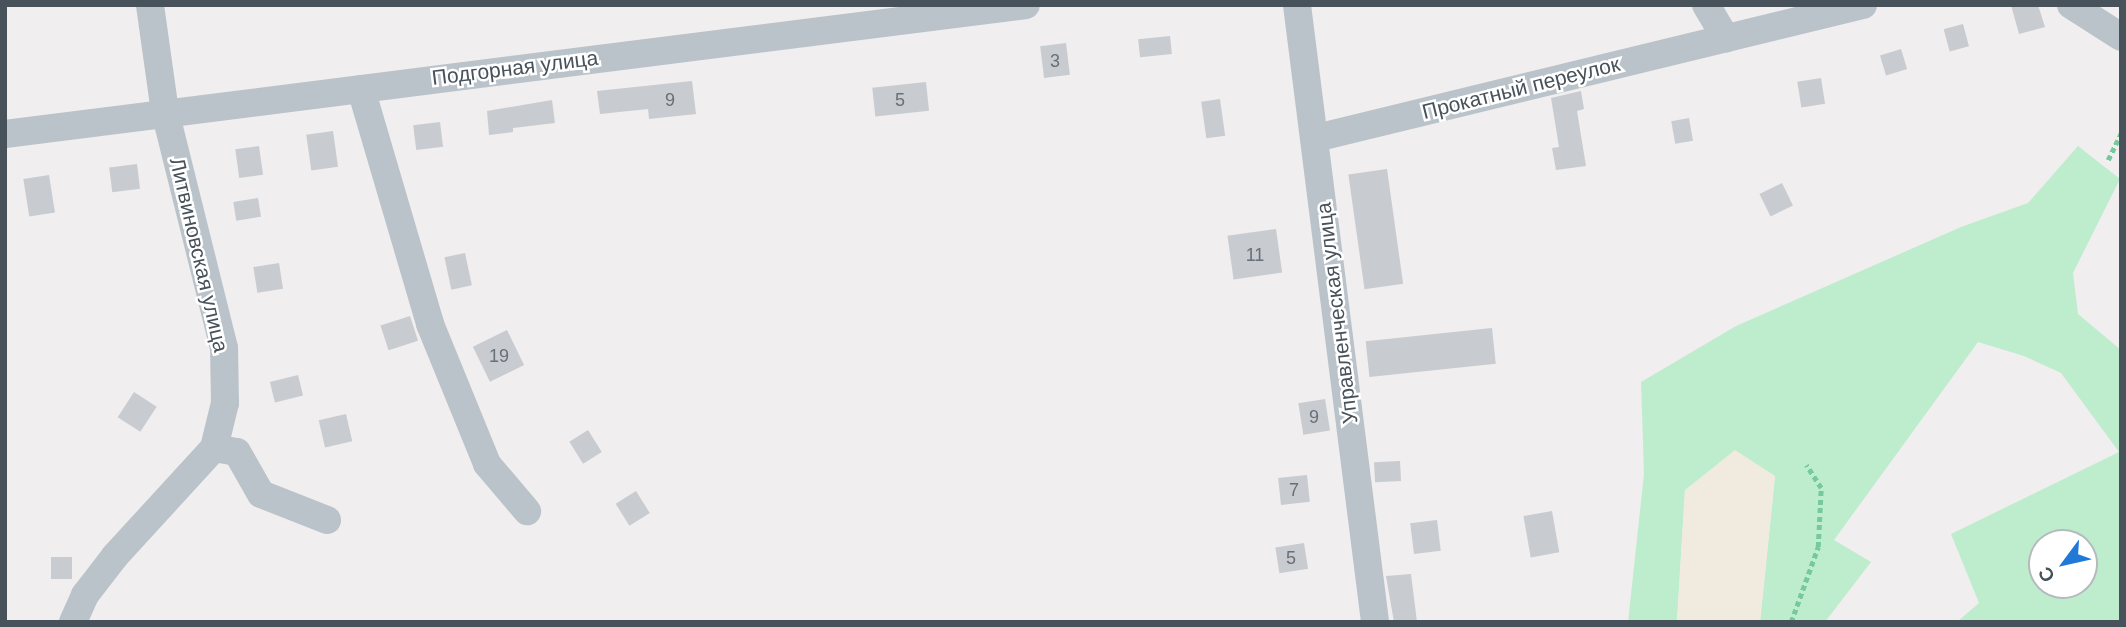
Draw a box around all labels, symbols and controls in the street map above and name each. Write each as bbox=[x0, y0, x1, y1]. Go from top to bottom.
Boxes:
street label: Подгорная улица bbox=[430, 45, 600, 91]
house number: 3 bbox=[1050, 50, 1060, 72]
street label: Прокатный переулок bbox=[1420, 51, 1622, 125]
house number: 9 bbox=[665, 89, 675, 111]
house number: 5 bbox=[895, 89, 905, 111]
street label: Литвиновская улица bbox=[164, 155, 234, 355]
street label: Управленческая улица bbox=[1311, 201, 1363, 425]
house number: 11 bbox=[1246, 244, 1264, 266]
house number: 19 bbox=[489, 345, 509, 367]
house number: 9 bbox=[1309, 406, 1319, 428]
house number: 7 bbox=[1289, 479, 1299, 501]
north arrow bbox=[2028, 529, 2098, 599]
house number: 5 bbox=[1286, 547, 1296, 569]
text: С bbox=[2034, 563, 2059, 586]

